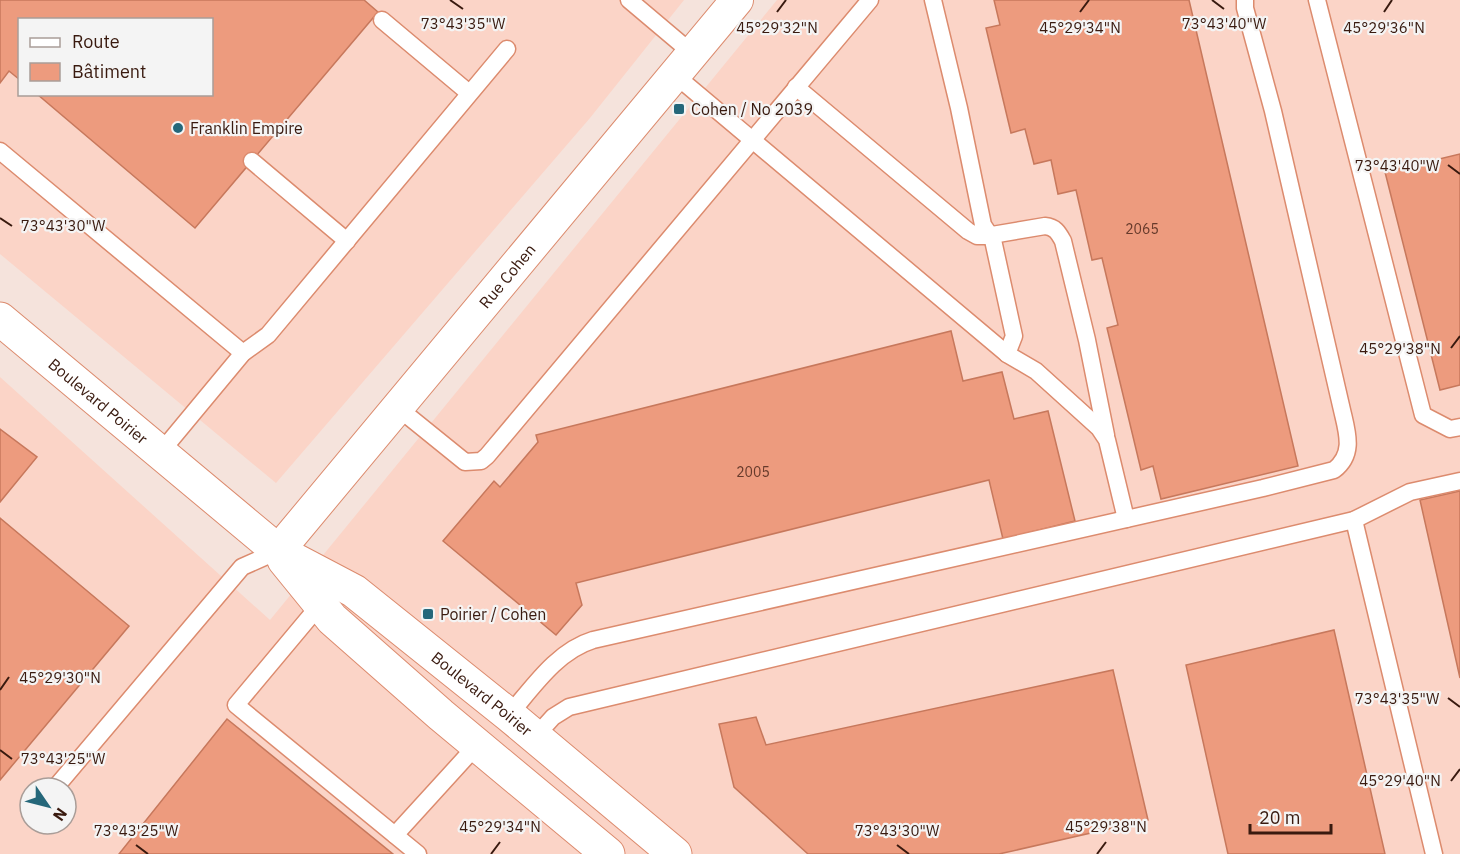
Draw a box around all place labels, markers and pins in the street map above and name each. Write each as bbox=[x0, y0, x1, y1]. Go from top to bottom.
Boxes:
place label: Cohen / No 2039 bbox=[691, 99, 813, 119]
marker: Cohen / No 2039 bbox=[672, 102, 686, 116]
place label: Franklin Empire bbox=[190, 118, 303, 138]
marker: Franklin Empire bbox=[171, 121, 185, 135]
place label: Poirier / Cohen bbox=[440, 604, 546, 624]
marker: Poirier / Cohen bbox=[421, 607, 435, 621]

